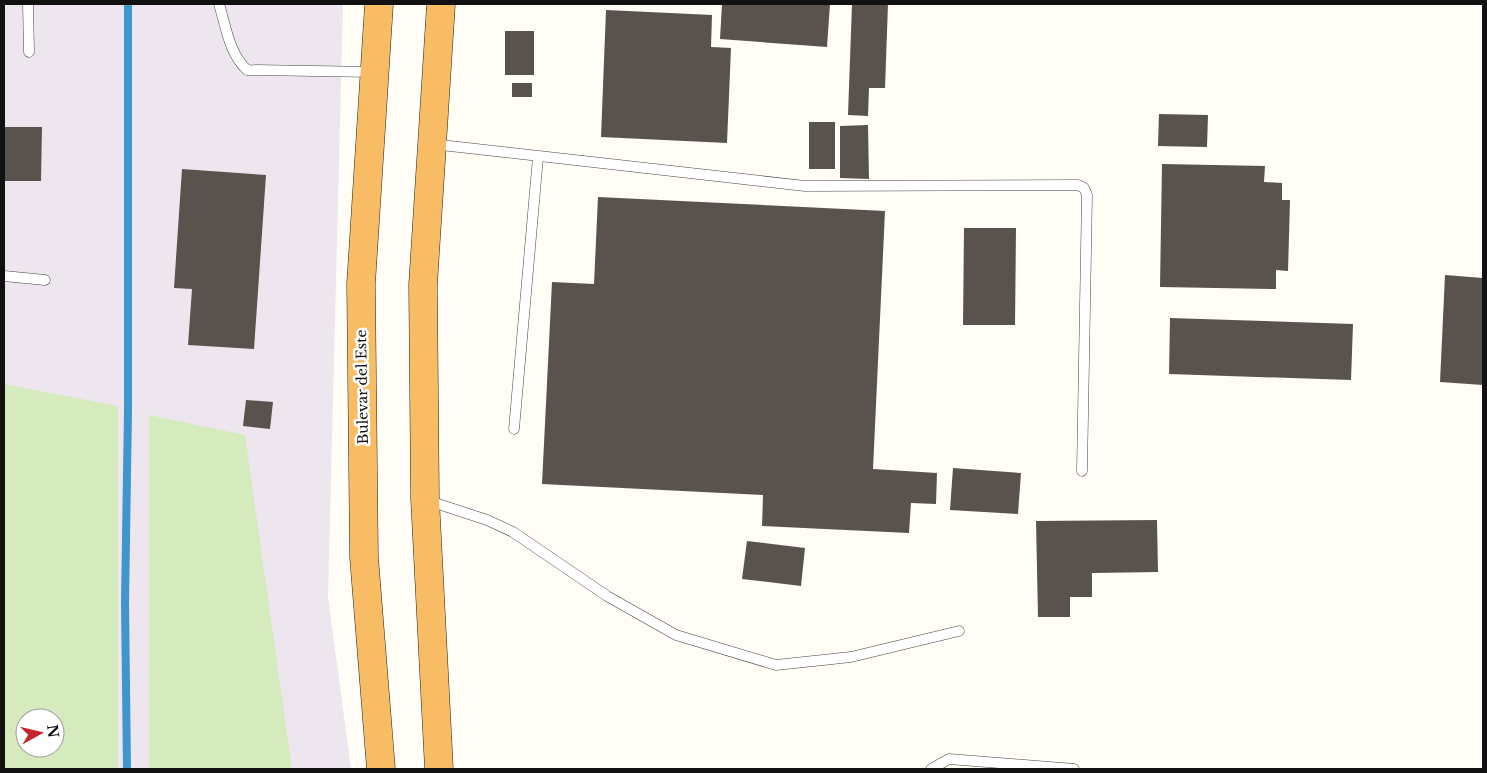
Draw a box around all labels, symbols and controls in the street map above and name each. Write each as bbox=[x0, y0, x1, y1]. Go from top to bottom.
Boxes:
street label: Bulevar del Este bbox=[352, 329, 372, 445]
north arrow bbox=[15, 708, 65, 758]
text: N bbox=[43, 723, 63, 739]

